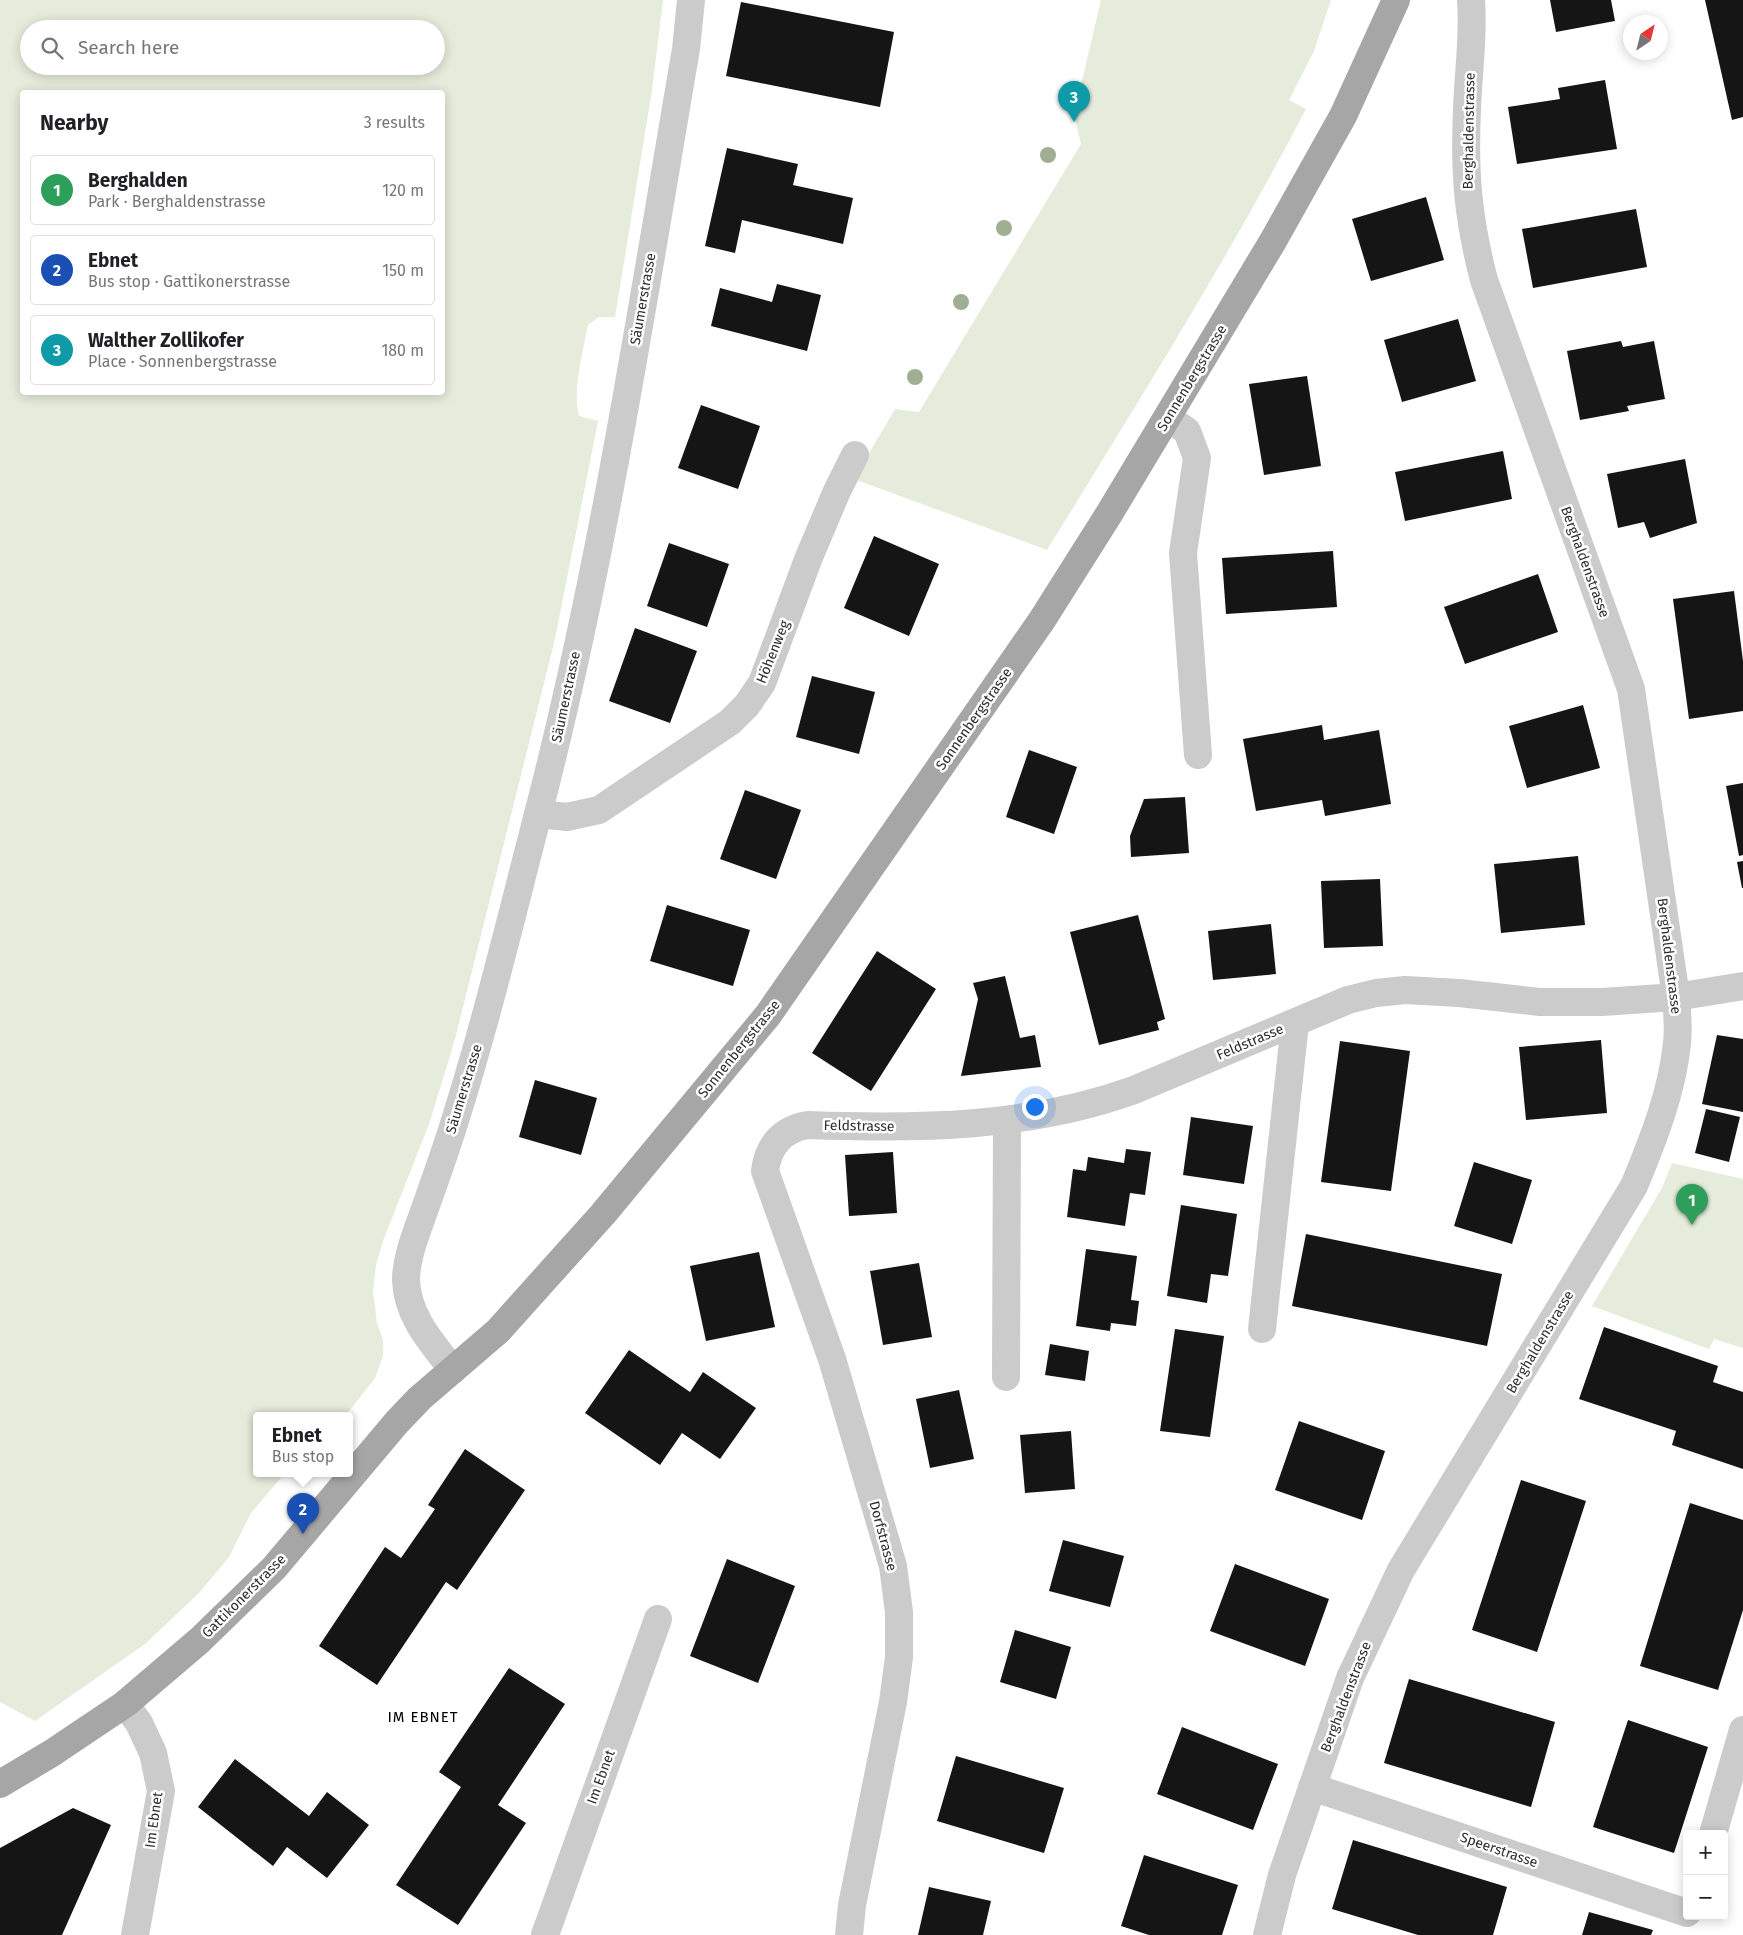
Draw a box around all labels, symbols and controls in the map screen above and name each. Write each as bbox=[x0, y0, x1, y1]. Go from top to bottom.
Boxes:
north arrow bbox=[1623, 15, 1668, 60]
search box bbox=[20, 20, 445, 75]
icon: search bbox=[38, 34, 66, 62]
text: Search here bbox=[78, 36, 179, 59]
street label: Berghaldenstrasse bbox=[1459, 72, 1479, 190]
pin: 3 bbox=[1058, 81, 1090, 122]
text: Nearby bbox=[40, 110, 108, 136]
text: 3 results bbox=[364, 113, 425, 132]
text: Berghalden bbox=[88, 169, 188, 192]
text: 1 bbox=[53, 181, 61, 200]
text: 120 m bbox=[382, 181, 424, 200]
text: Park · Berghaldenstrasse bbox=[88, 192, 266, 211]
text: Ebnet bbox=[88, 249, 138, 272]
street label: Säumerstrasse bbox=[627, 252, 659, 346]
text: 2 bbox=[53, 261, 61, 280]
text: 150 m bbox=[382, 261, 424, 280]
text: Bus stop · Gattikonerstrasse bbox=[88, 272, 290, 291]
street label: Sonnenbergstrasse bbox=[1154, 322, 1230, 434]
text: Walther Zollikofer bbox=[88, 329, 244, 352]
text: 3 bbox=[53, 341, 61, 360]
text: 180 m bbox=[381, 341, 424, 360]
text: Place · Sonnenbergstrasse bbox=[88, 352, 277, 371]
street label: Berghaldenstrasse bbox=[1557, 504, 1613, 620]
street label: Höhenweg bbox=[753, 617, 794, 686]
street label: Säumerstrasse bbox=[548, 650, 584, 744]
street label: Sonnenbergstrasse bbox=[932, 665, 1016, 773]
street label: Berghaldenstrasse bbox=[1653, 897, 1685, 1015]
street label: Sonnenbergstrasse bbox=[694, 997, 784, 1101]
street label: Feldstrasse bbox=[1214, 1020, 1286, 1064]
street label: Säumerstrasse bbox=[442, 1042, 486, 1136]
your location bbox=[1022, 1094, 1048, 1120]
street label: Feldstrasse bbox=[823, 1117, 895, 1135]
pin: 1 bbox=[1676, 1184, 1708, 1225]
street label: Berghaldenstrasse bbox=[1503, 1287, 1577, 1397]
popup bbox=[253, 1412, 353, 1477]
text: Ebnet bbox=[272, 1424, 322, 1447]
text: Bus stop bbox=[272, 1447, 334, 1466]
pin: 2 bbox=[287, 1493, 319, 1534]
street label: Dorfstrasse bbox=[866, 1499, 900, 1573]
street label: Gattikonerstrasse bbox=[199, 1551, 289, 1641]
street label: Berghaldenstrasse bbox=[1317, 1639, 1375, 1755]
district label: IM EBNET bbox=[387, 1708, 459, 1726]
street label: Im Ebnet bbox=[583, 1747, 619, 1806]
street label: Im Ebnet bbox=[142, 1790, 166, 1849]
street label: Speerstrasse bbox=[1458, 1829, 1540, 1871]
map controls bbox=[1683, 1830, 1728, 1920]
button: + bbox=[1683, 1830, 1728, 1875]
button: − bbox=[1683, 1875, 1728, 1920]

